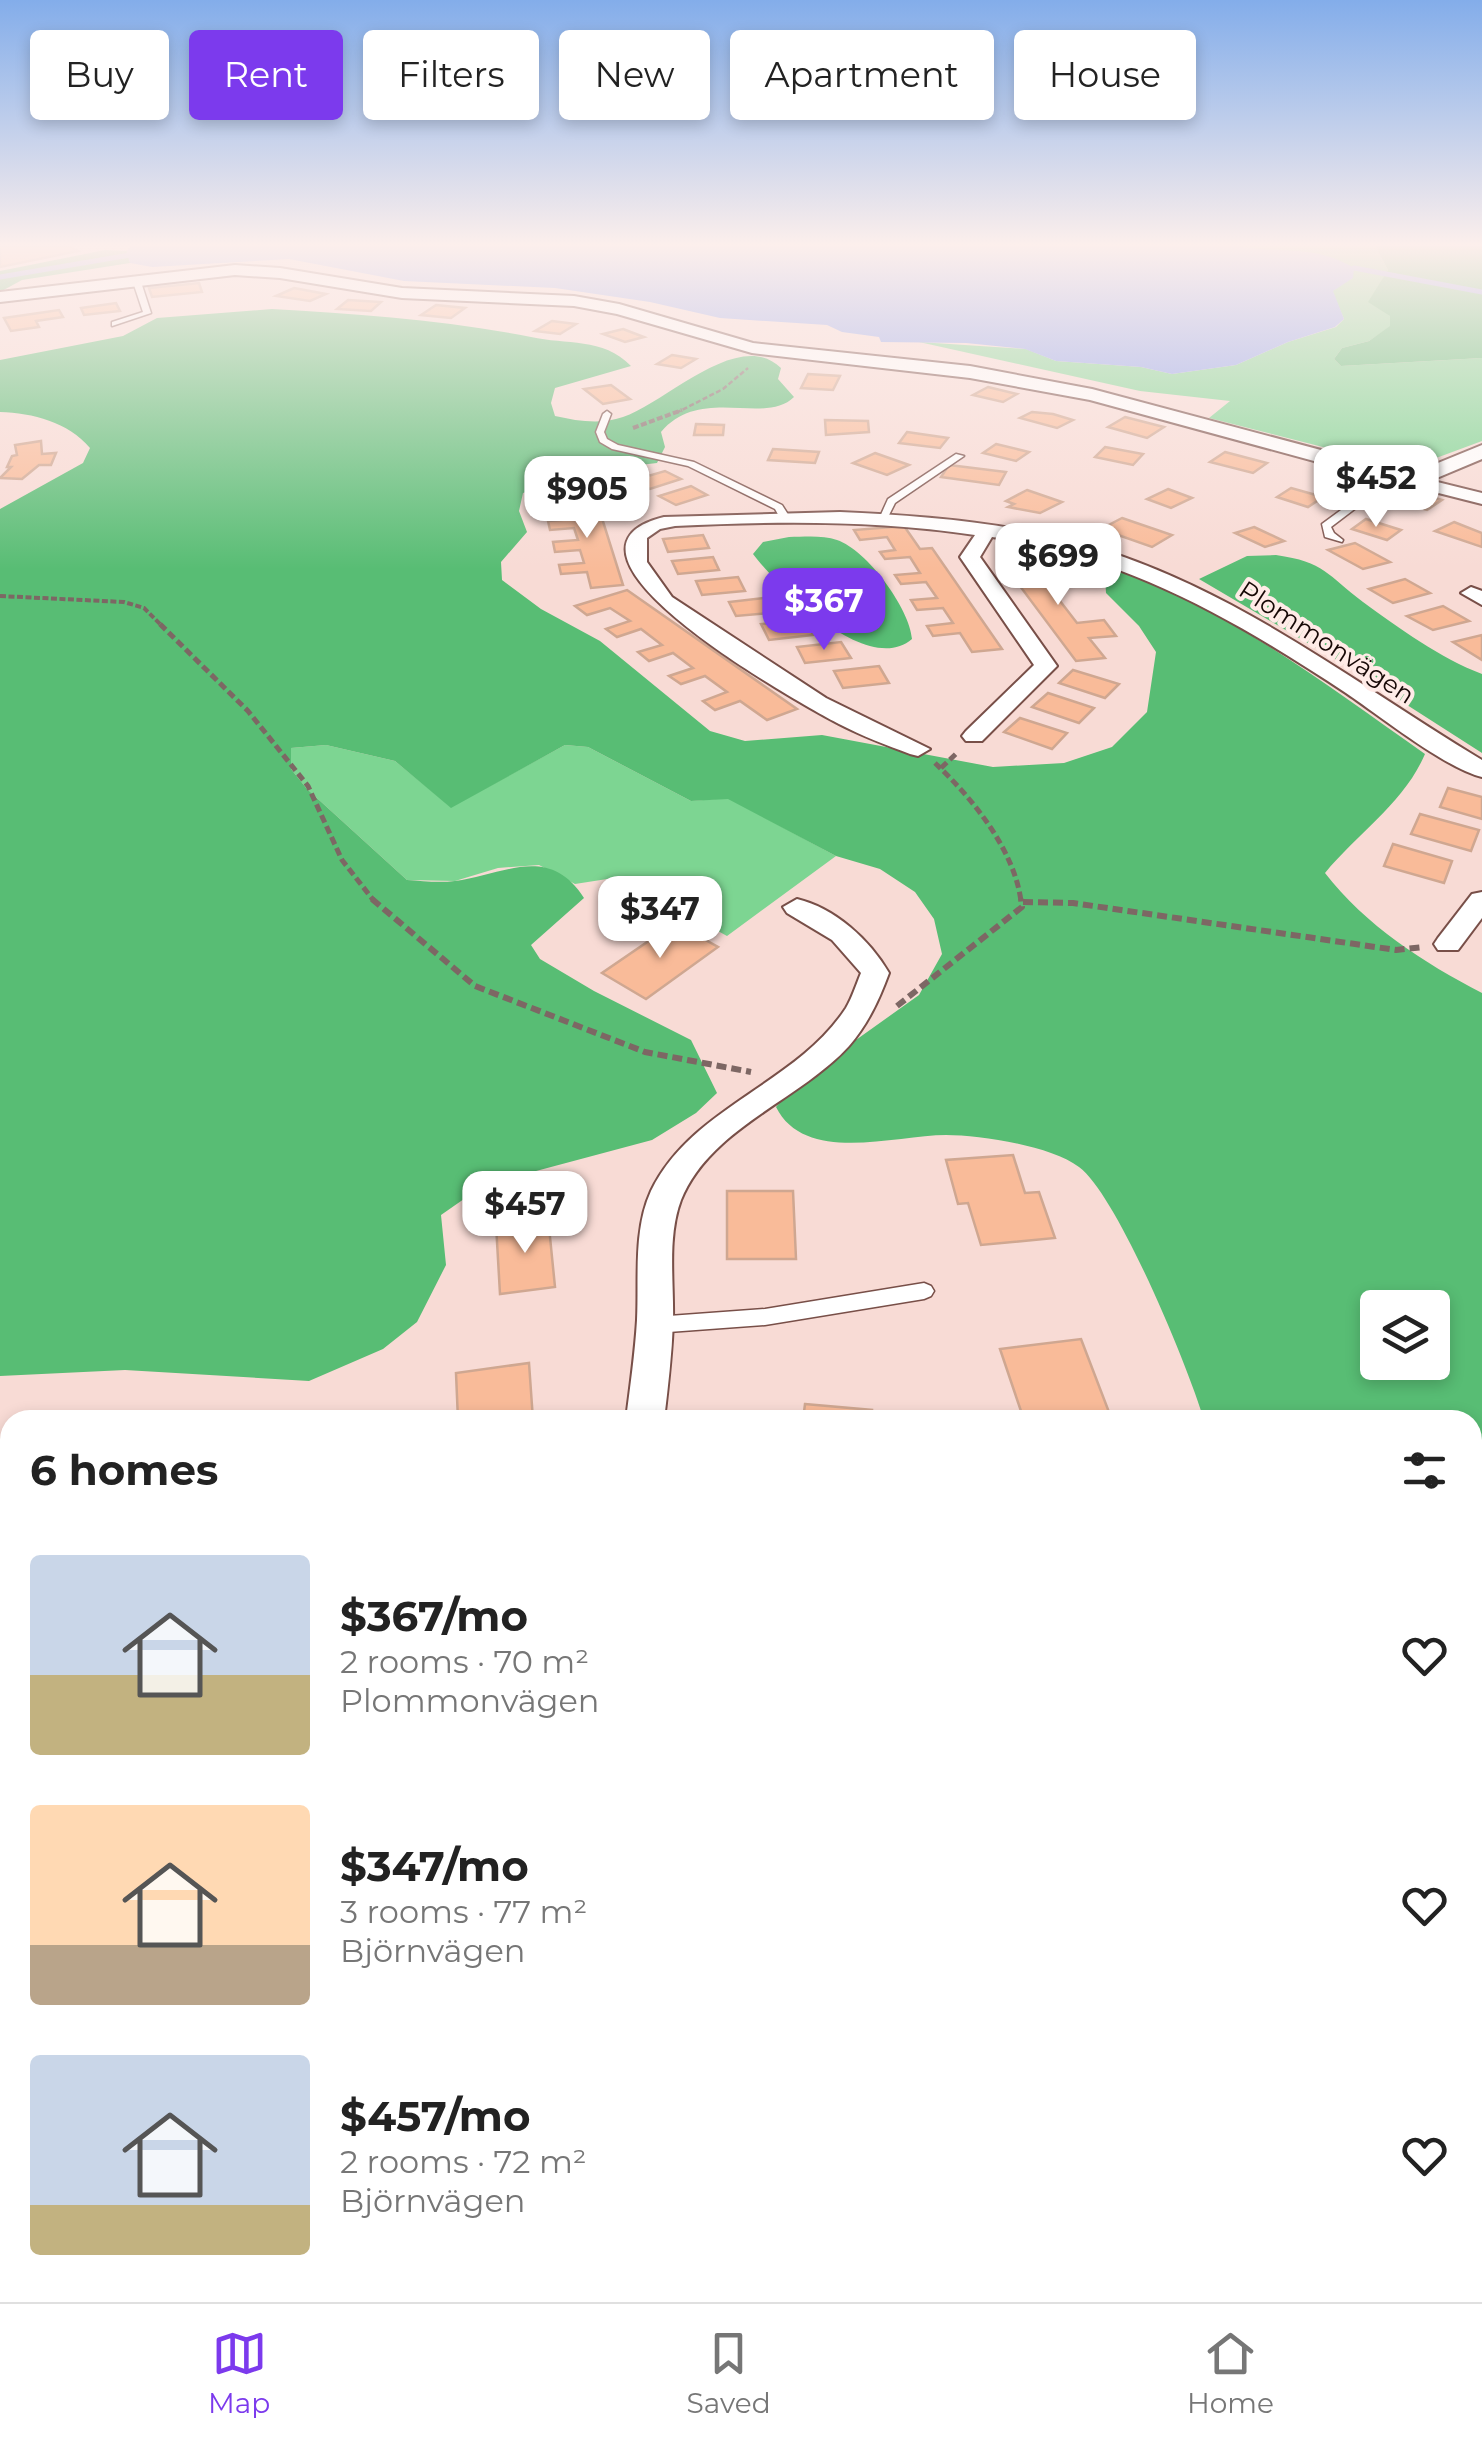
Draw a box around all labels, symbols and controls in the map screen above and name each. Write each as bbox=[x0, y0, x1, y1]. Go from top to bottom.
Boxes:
chip: Buy bbox=[30, 30, 169, 120]
chip: Rent bbox=[189, 30, 343, 120]
chip: Filters bbox=[363, 30, 539, 120]
chip: New bbox=[559, 30, 710, 120]
chip: Apartment bbox=[730, 30, 994, 120]
chip: House bbox=[1014, 30, 1196, 120]
pin: $452 bbox=[1317, 445, 1435, 530]
pin: $905 bbox=[528, 456, 646, 541]
text: $452 bbox=[1336, 458, 1416, 497]
text: $905 bbox=[546, 469, 628, 508]
pin: $699 bbox=[999, 523, 1117, 608]
text: $699 bbox=[1017, 536, 1099, 575]
pin: $367 bbox=[765, 568, 883, 653]
street label: Plommonvägen bbox=[1234, 574, 1420, 710]
text: $367 bbox=[784, 581, 864, 620]
pin: $347 bbox=[601, 876, 719, 961]
text: $347 bbox=[620, 889, 700, 928]
pin: $457 bbox=[466, 1171, 584, 1256]
text: $457 bbox=[484, 1184, 566, 1223]
map controls bbox=[1360, 1290, 1450, 1380]
button: layers bbox=[1360, 1290, 1450, 1380]
icon: filters bbox=[1397, 1443, 1452, 1498]
text: 6 homes bbox=[30, 1444, 218, 1496]
text: $367/mo bbox=[340, 1590, 528, 1642]
icon: home bbox=[110, 1595, 230, 1715]
icon: heart bbox=[1397, 1628, 1452, 1683]
text: 2 rooms · 70 m² bbox=[340, 1642, 589, 1681]
text: Plommonvägen bbox=[340, 1681, 599, 1720]
text: $347/mo bbox=[340, 1840, 529, 1892]
icon: home bbox=[110, 1845, 230, 1965]
icon: heart bbox=[1397, 1878, 1452, 1933]
text: 3 rooms · 77 m² bbox=[340, 1892, 587, 1931]
text: Björnvägen bbox=[340, 1931, 525, 1970]
text: $457/mo bbox=[340, 2090, 531, 2142]
icon: home bbox=[110, 2095, 230, 2215]
icon: heart bbox=[1397, 2128, 1452, 2183]
text: 2 rooms · 72 m² bbox=[340, 2142, 587, 2181]
text: Björnvägen bbox=[340, 2181, 525, 2220]
tab: Map bbox=[208, 2326, 270, 2420]
tab: Saved bbox=[687, 2326, 771, 2420]
tab: Home bbox=[1187, 2326, 1274, 2420]

